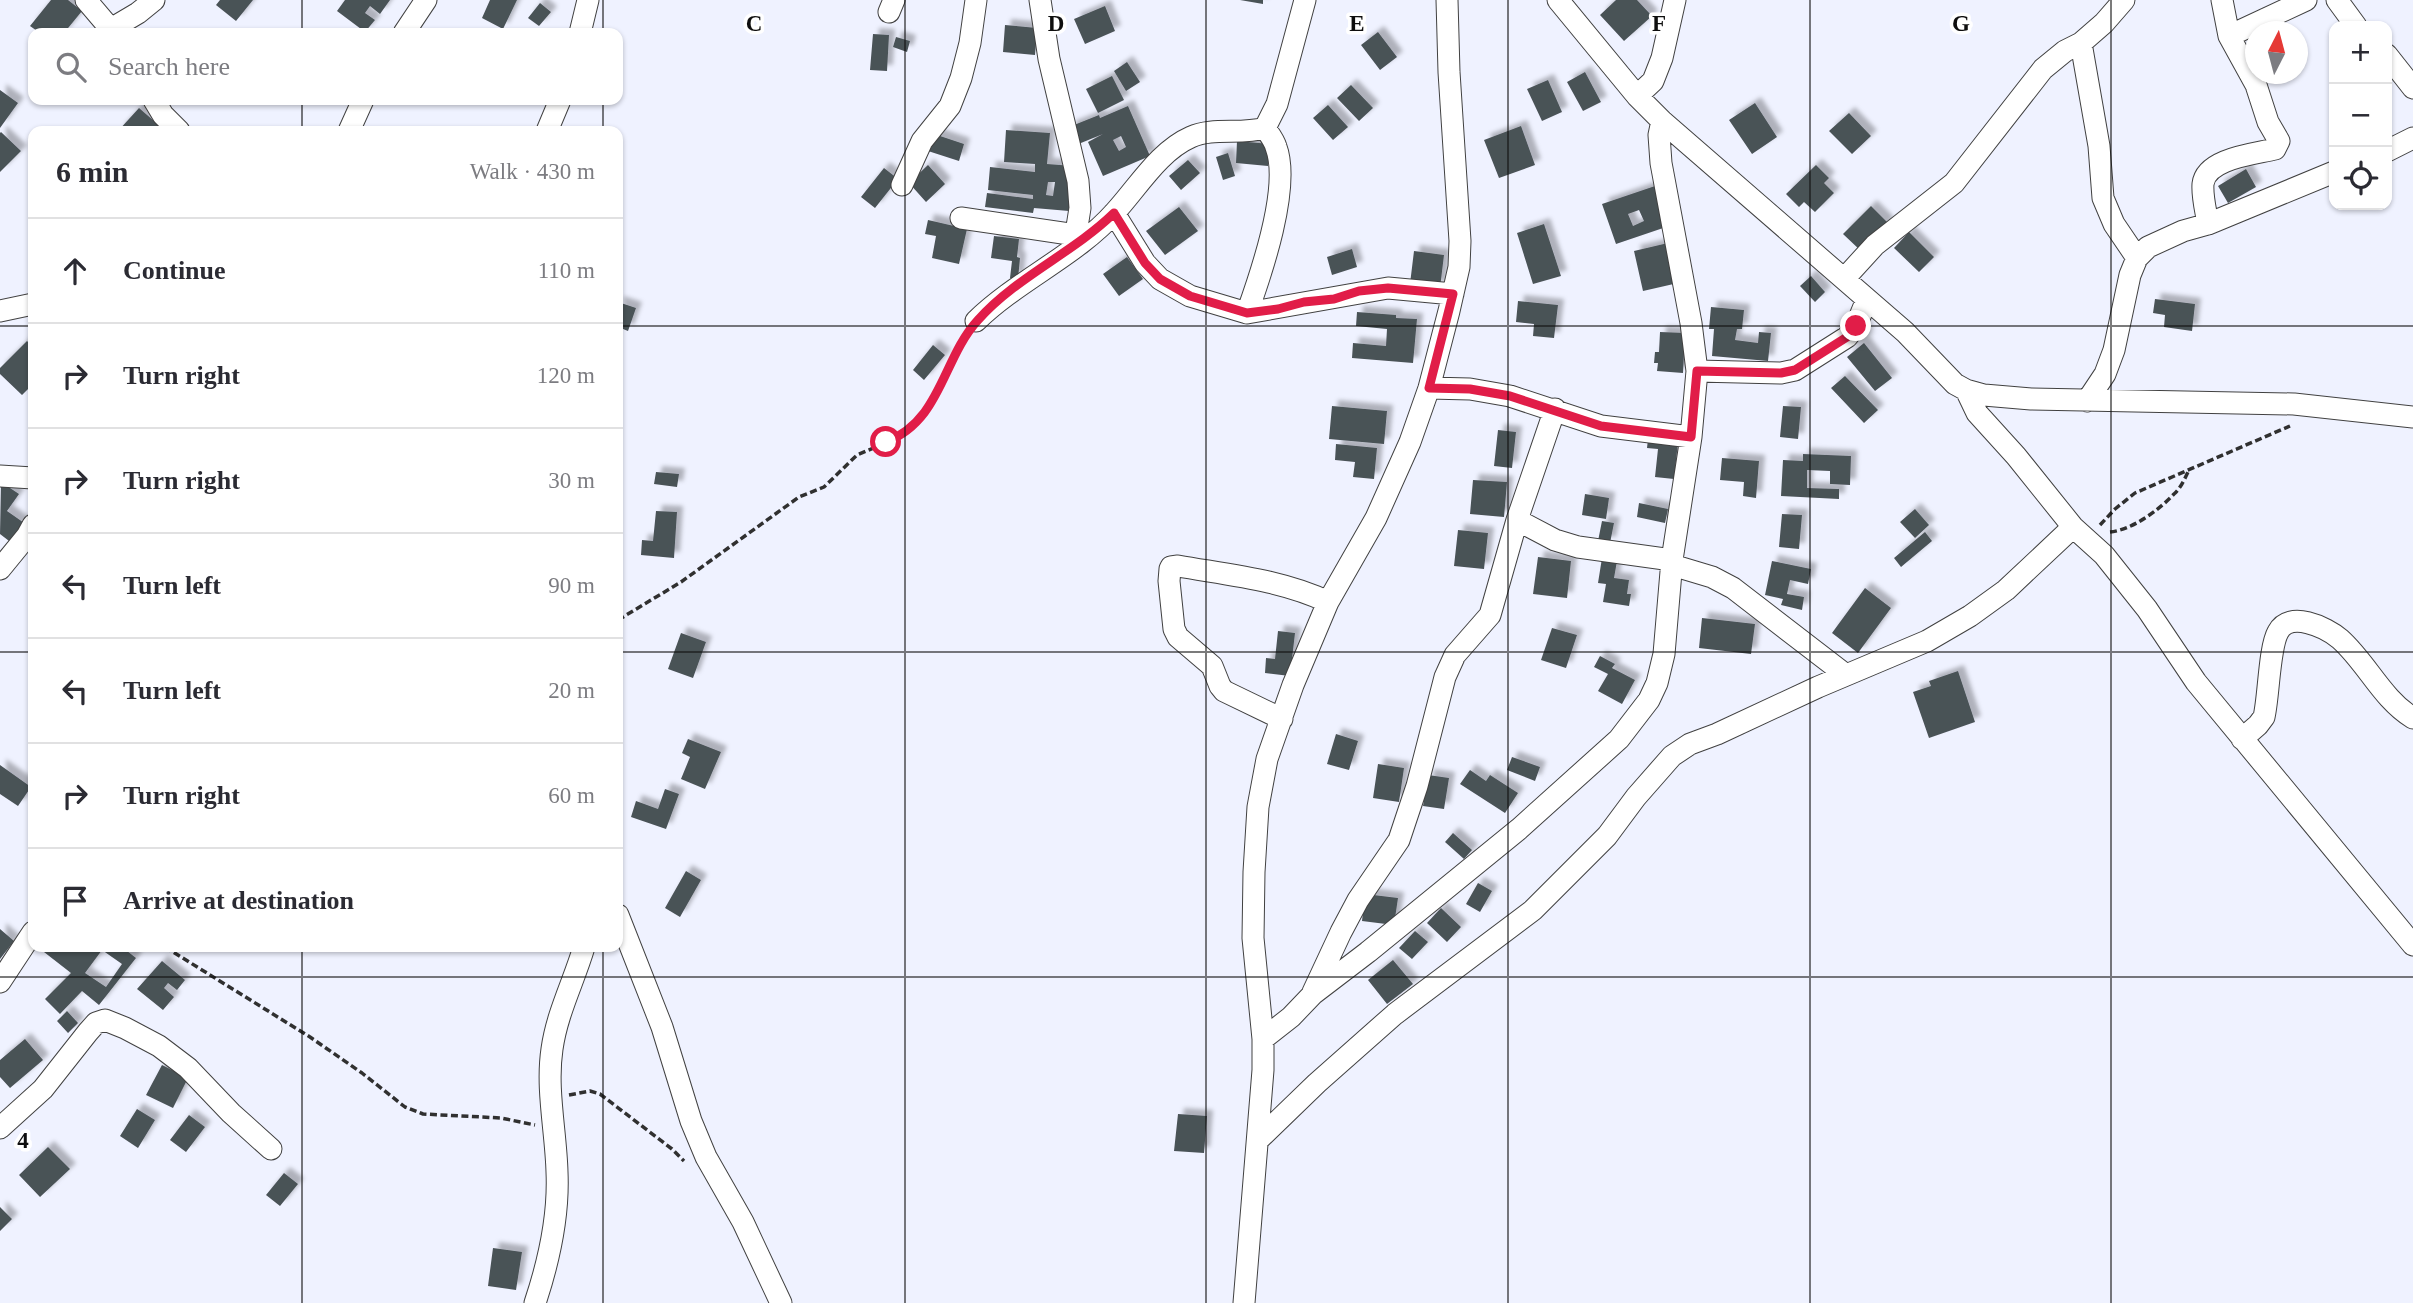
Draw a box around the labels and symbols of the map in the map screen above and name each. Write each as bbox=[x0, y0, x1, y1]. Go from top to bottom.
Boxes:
text: C bbox=[746, 11, 762, 36]
text: D bbox=[1048, 11, 1064, 36]
text: E bbox=[1349, 11, 1365, 36]
text: F bbox=[1652, 11, 1666, 36]
text: G bbox=[1952, 11, 1970, 36]
north arrow bbox=[2245, 21, 2308, 84]
route end bbox=[1840, 310, 1871, 341]
route start bbox=[870, 426, 901, 457]
text: 4 bbox=[17, 1128, 29, 1153]

